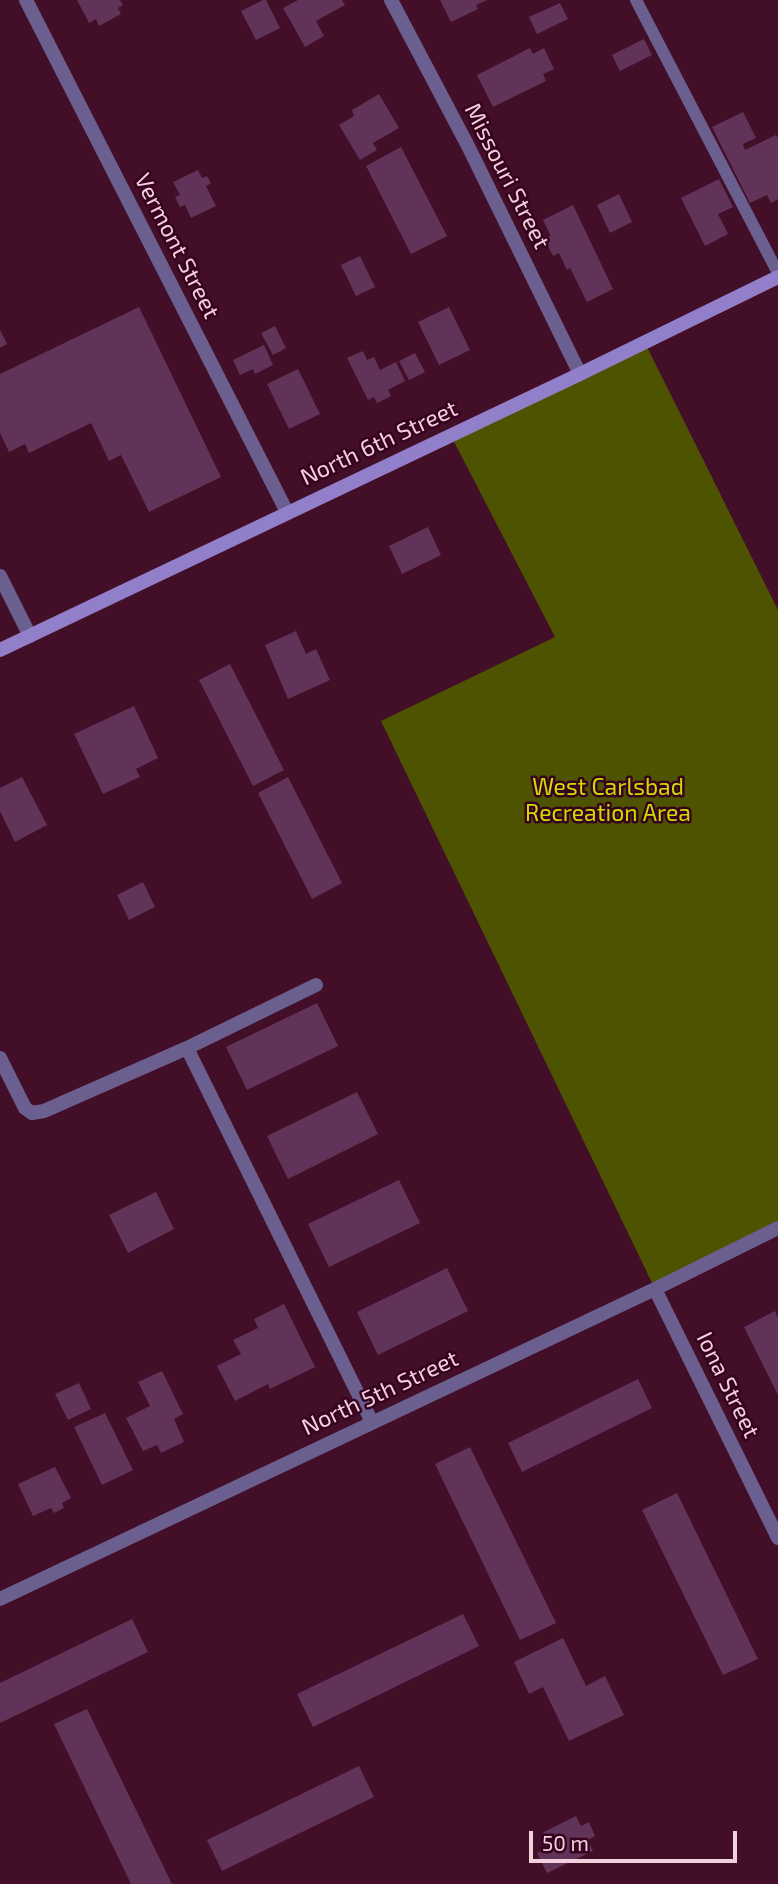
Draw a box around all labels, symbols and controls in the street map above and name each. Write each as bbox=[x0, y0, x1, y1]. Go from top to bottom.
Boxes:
street label: Missouri Street bbox=[459, 99, 555, 253]
street label: Vermont Street bbox=[129, 169, 225, 323]
street label: North 6th Street bbox=[296, 395, 462, 491]
park label: West Carlsbad Recreation Area bbox=[525, 773, 691, 827]
street label: Iona Street bbox=[691, 1328, 765, 1442]
street label: North 5th Street bbox=[297, 1345, 463, 1441]
scale bar bbox=[533, 1818, 741, 1862]
text: 50 m bbox=[542, 1830, 589, 1855]

